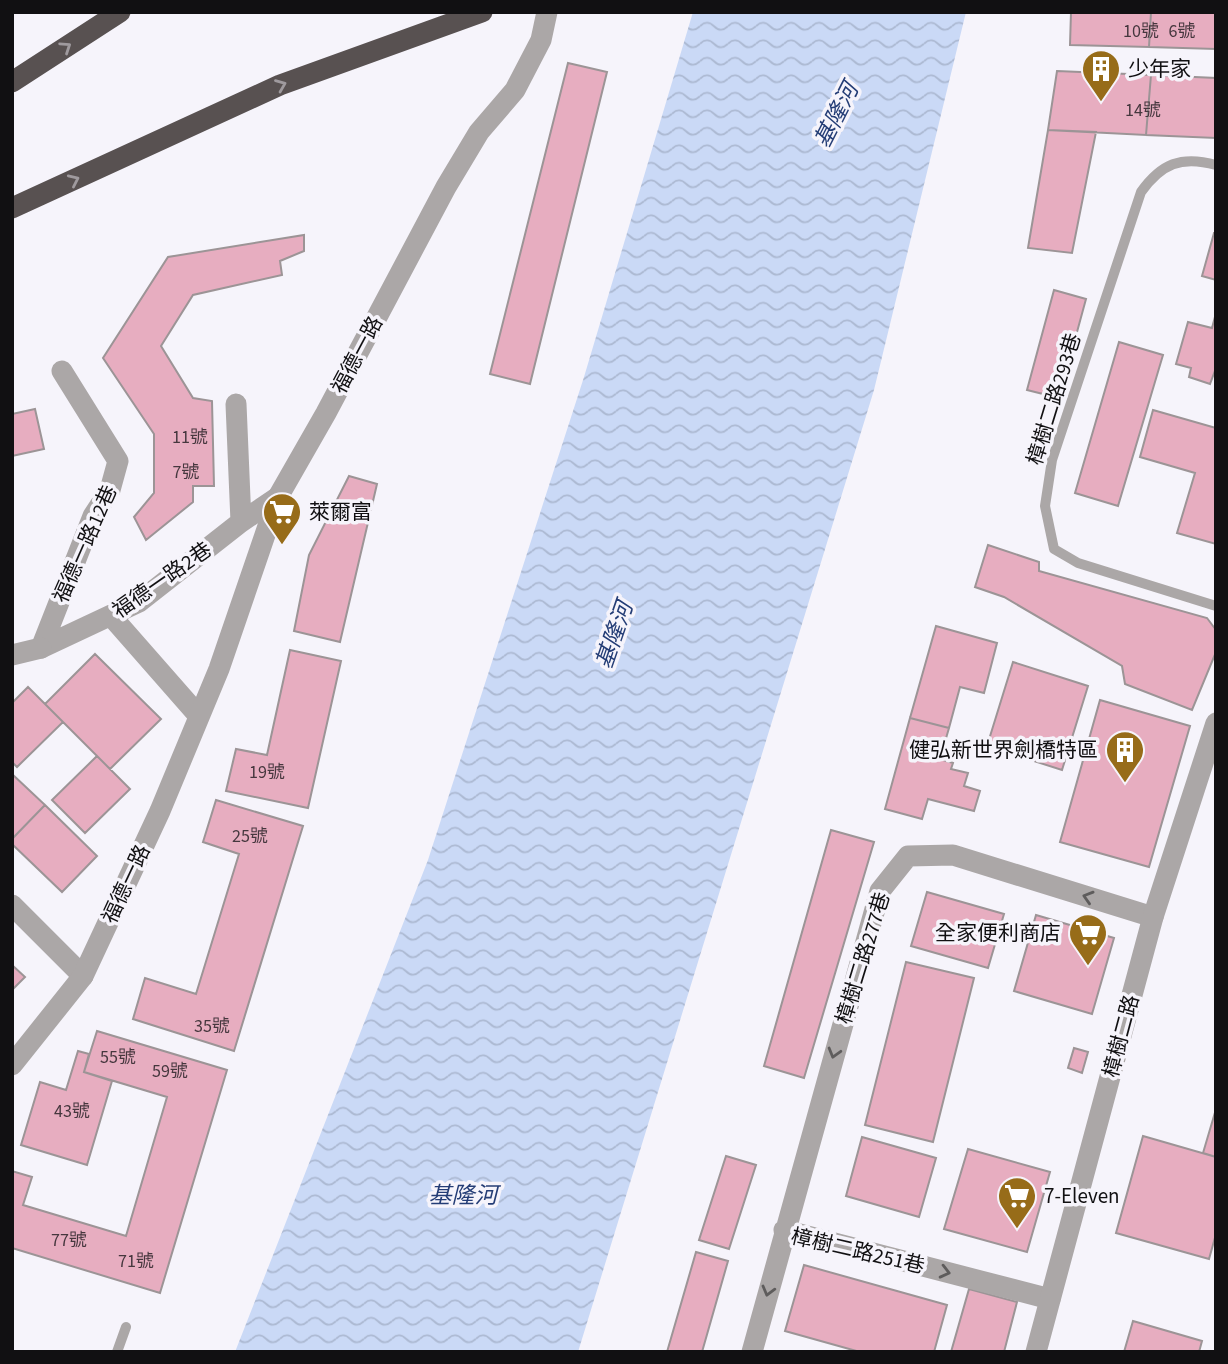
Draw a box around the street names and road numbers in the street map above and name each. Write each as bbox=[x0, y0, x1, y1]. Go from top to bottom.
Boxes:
street label: 福德一路 bbox=[324, 311, 390, 399]
street label: 樟樹二路293巷 bbox=[1020, 329, 1088, 469]
street label: 福德一路12巷 bbox=[46, 480, 124, 608]
street label: 福德一路2巷 bbox=[106, 535, 218, 625]
street label: 福德一路 bbox=[95, 840, 157, 928]
street label: 樟樹二路277巷 bbox=[829, 888, 897, 1028]
street label: 樟樹二路 bbox=[1096, 992, 1146, 1080]
street label: 樟樹二路251巷 bbox=[788, 1221, 928, 1281]

